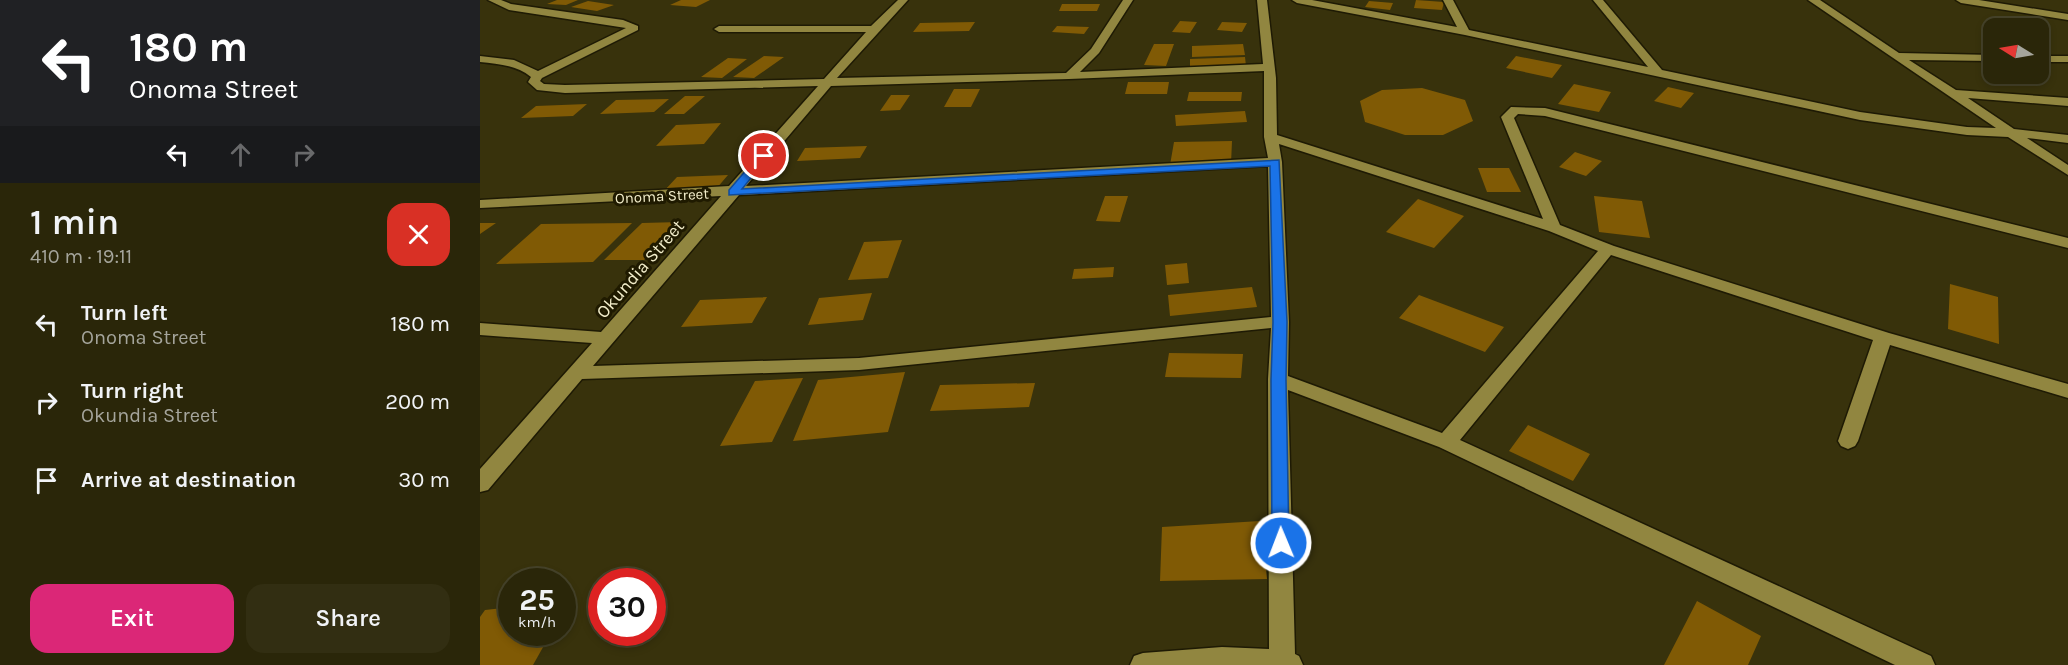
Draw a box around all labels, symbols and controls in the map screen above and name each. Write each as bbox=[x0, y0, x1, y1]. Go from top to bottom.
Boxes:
north arrow bbox=[1983, 18, 2049, 84]
map controls bbox=[1983, 18, 2049, 84]
text: 180 m bbox=[129, 22, 248, 72]
icon: left bbox=[30, 24, 108, 102]
text: Onoma Street bbox=[129, 73, 298, 105]
pin bbox=[738, 130, 789, 181]
icon: left bbox=[161, 138, 194, 171]
icon: ahead bbox=[224, 138, 257, 171]
icon: right bbox=[287, 138, 320, 171]
icon: arrive bbox=[747, 139, 780, 172]
street label: Onoma Street bbox=[615, 185, 710, 207]
text: 1 min bbox=[30, 201, 119, 243]
button: close bbox=[387, 203, 450, 266]
street label: Okundia Street bbox=[591, 215, 689, 323]
text: 410 m · 19:11 bbox=[30, 245, 132, 268]
text: Turn left bbox=[81, 300, 168, 326]
icon: left bbox=[30, 308, 63, 341]
text: 180 m bbox=[390, 311, 450, 337]
text: Onoma Street bbox=[81, 326, 206, 349]
text: Turn right bbox=[81, 378, 184, 404]
icon: right bbox=[30, 386, 63, 419]
text: 200 m bbox=[385, 389, 450, 415]
text: Okundia Street bbox=[81, 404, 218, 427]
icon: arrive bbox=[30, 464, 63, 497]
text: Arrive at destination bbox=[81, 467, 296, 493]
text: 30 m bbox=[398, 467, 450, 493]
position arrow bbox=[1249, 511, 1313, 575]
speed limit sign: 30 bbox=[588, 568, 666, 646]
text: 25 bbox=[519, 582, 555, 618]
button: Exit bbox=[30, 584, 234, 653]
button: Share bbox=[246, 584, 450, 653]
text: km/h bbox=[518, 613, 556, 631]

